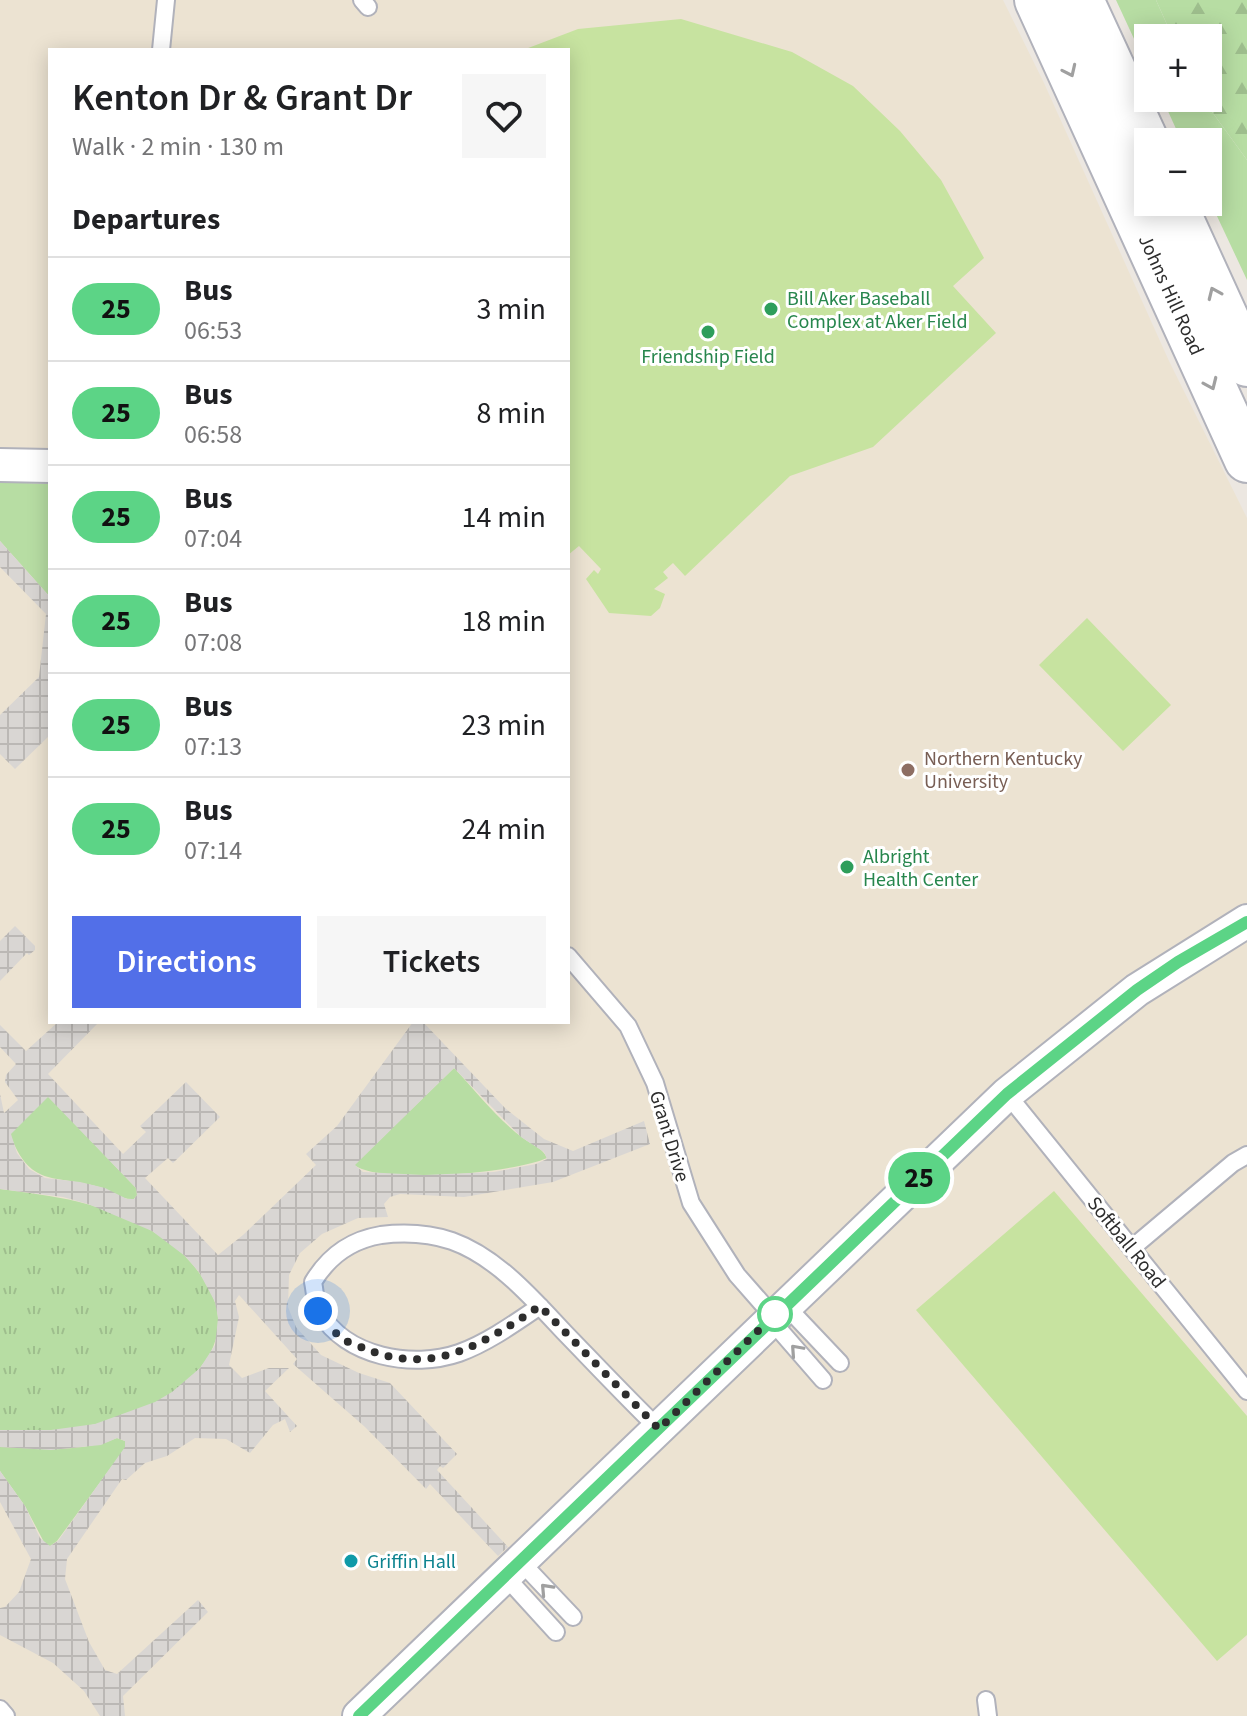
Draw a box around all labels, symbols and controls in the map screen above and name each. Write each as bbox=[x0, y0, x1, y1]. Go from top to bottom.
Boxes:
map controls bbox=[1134, 24, 1222, 216]
button: + bbox=[1134, 24, 1222, 112]
one-way arrow bbox=[1060, 63, 1076, 77]
text: Kenton Dr & Grant Dr bbox=[72, 71, 412, 125]
button: heart bbox=[462, 74, 546, 158]
text: Walk · 2 min · 130 m bbox=[72, 128, 284, 165]
button: − bbox=[1134, 128, 1222, 216]
text: Departures bbox=[72, 198, 220, 241]
street label: Johns Hill Road bbox=[1131, 230, 1210, 360]
text: Bus bbox=[184, 269, 232, 312]
place label: Bill Aker Baseball Complex at Aker Field bbox=[787, 285, 967, 336]
one-way arrow bbox=[1208, 287, 1224, 301]
text: 3 min bbox=[476, 288, 546, 331]
text: 25 bbox=[101, 289, 131, 329]
marker: Bill Aker Baseball Complex at Aker Field bbox=[762, 300, 780, 318]
text: 06:53 bbox=[184, 312, 242, 349]
marker: Friendship Field bbox=[699, 323, 717, 341]
place label: Friendship Field bbox=[641, 343, 775, 371]
text: Bus bbox=[184, 373, 232, 416]
one-way arrow bbox=[1201, 376, 1217, 391]
text: 8 min bbox=[476, 392, 546, 435]
text: 25 bbox=[101, 393, 131, 433]
text: 06:58 bbox=[184, 416, 242, 453]
text: Bus bbox=[184, 477, 232, 520]
text: 14 min bbox=[462, 496, 546, 539]
text: 25 bbox=[101, 497, 131, 537]
text: 07:04 bbox=[184, 520, 242, 557]
text: Bus bbox=[184, 581, 232, 624]
text: 18 min bbox=[462, 600, 546, 643]
text: 25 bbox=[101, 601, 131, 641]
text: 07:08 bbox=[184, 624, 242, 661]
text: Bus bbox=[184, 685, 232, 728]
text: 23 min bbox=[462, 704, 546, 747]
text: 25 bbox=[101, 705, 131, 745]
text: 07:13 bbox=[184, 728, 242, 765]
place label: Northern Kentucky University bbox=[924, 745, 1083, 796]
marker: Northern Kentucky University bbox=[899, 761, 917, 779]
text: Bus bbox=[184, 789, 232, 832]
text: 24 min bbox=[462, 808, 546, 851]
text: 25 bbox=[101, 809, 131, 849]
text: 07:14 bbox=[184, 832, 242, 869]
place label: Albright Health Center bbox=[863, 843, 978, 894]
marker: Albright Health Center bbox=[838, 858, 856, 876]
button: Directions bbox=[72, 916, 301, 1008]
button: Tickets bbox=[317, 916, 546, 1008]
street label: Grant Drive bbox=[642, 1087, 696, 1185]
line badge: 25 bbox=[883, 1152, 955, 1204]
text: 25 bbox=[904, 1158, 934, 1198]
street label: Softball Road bbox=[1080, 1191, 1172, 1295]
your location bbox=[298, 1291, 338, 1331]
unlabelled marker bbox=[758, 1297, 792, 1331]
one-way arrow bbox=[791, 1344, 806, 1359]
place label: Griffin Hall bbox=[367, 1548, 456, 1576]
marker: Griffin Hall bbox=[342, 1552, 360, 1570]
one-way arrow bbox=[541, 1584, 556, 1598]

